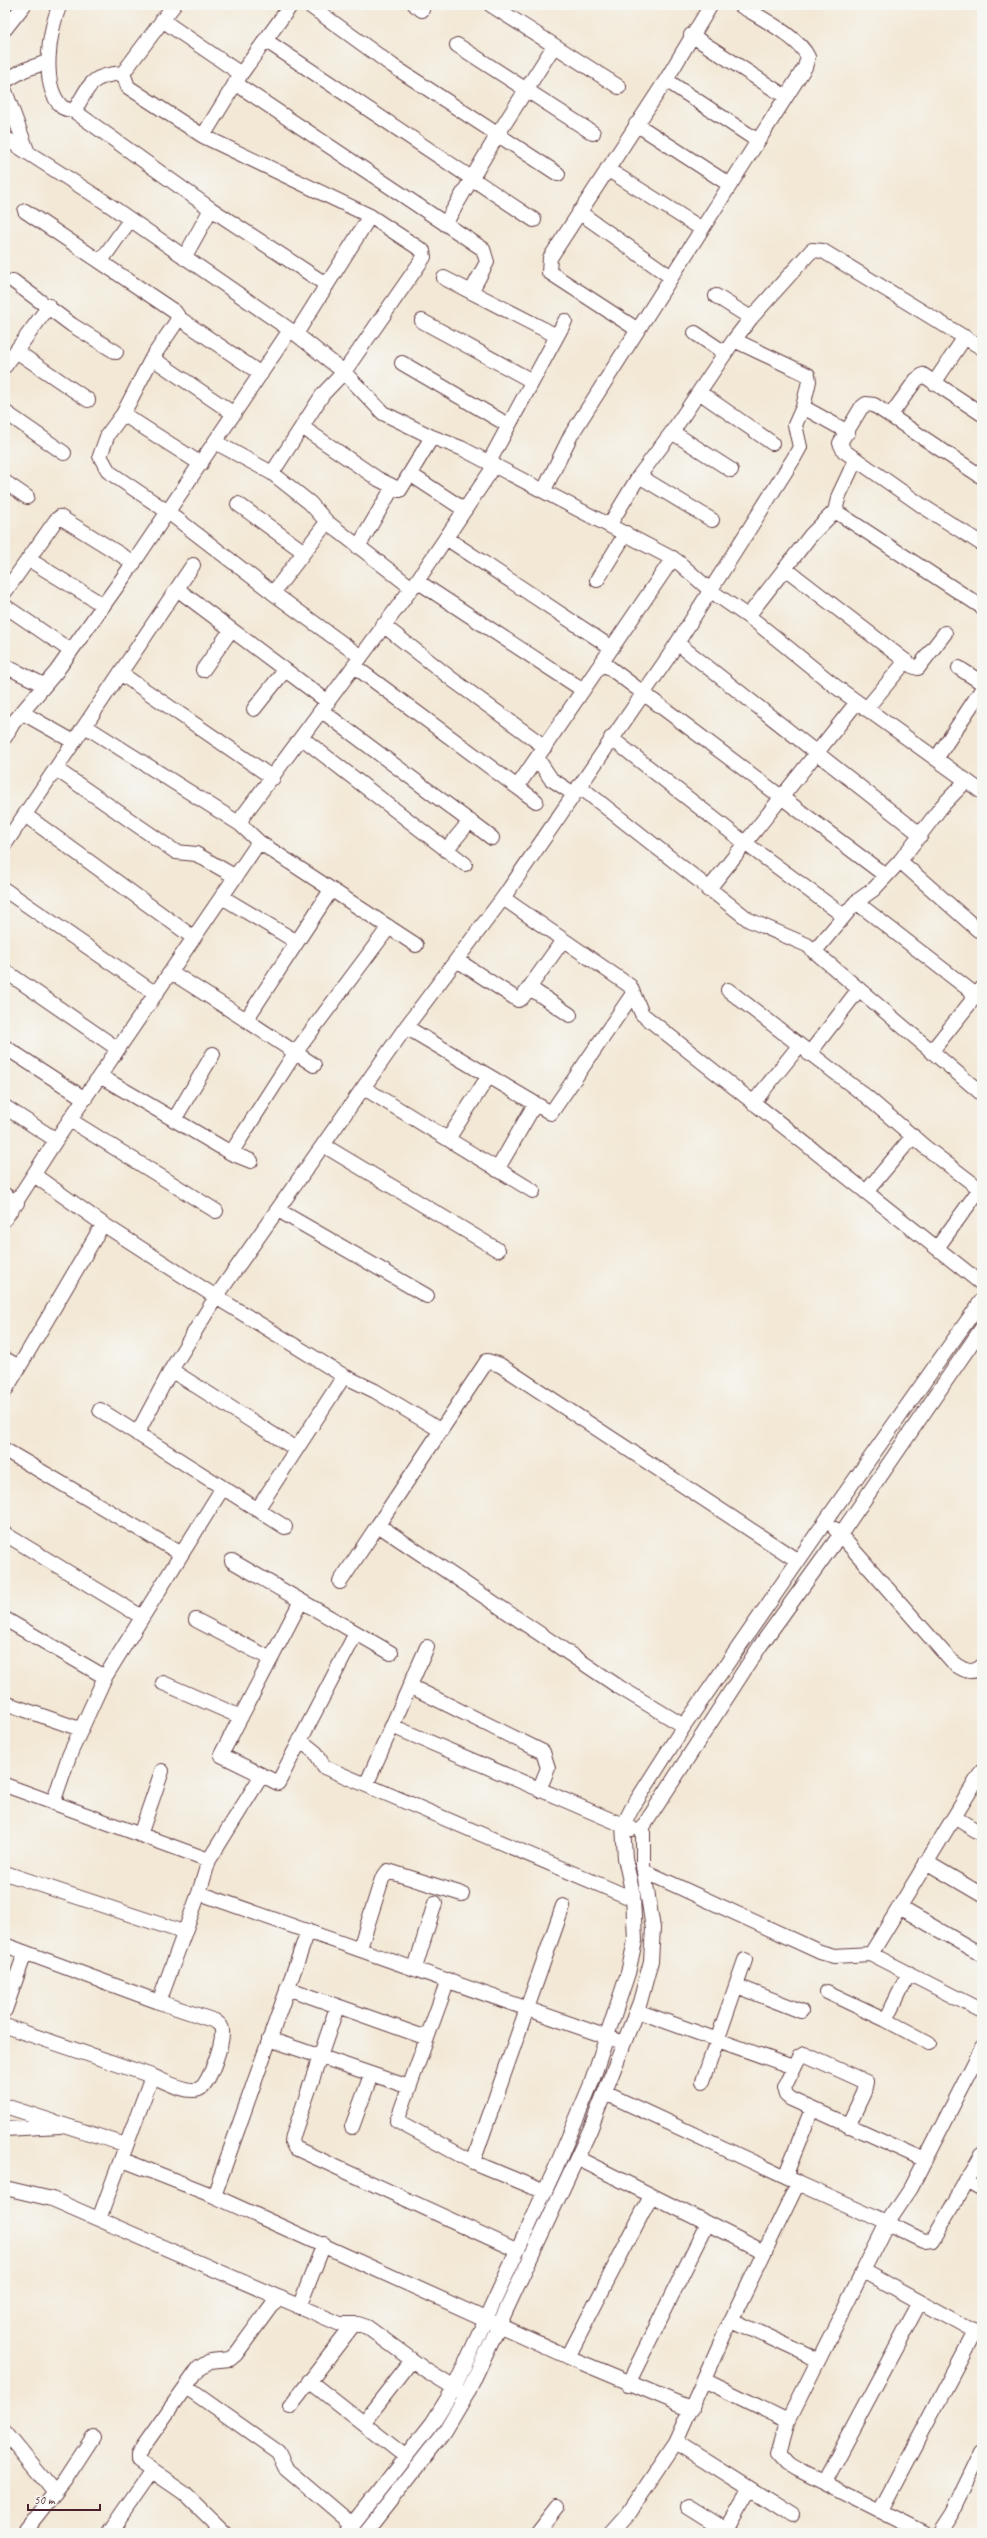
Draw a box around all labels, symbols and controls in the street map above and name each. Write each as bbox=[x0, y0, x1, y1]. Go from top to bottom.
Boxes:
scale bar bbox=[28, 2486, 100, 2512]
text: 50 m bbox=[34, 2492, 56, 2508]

